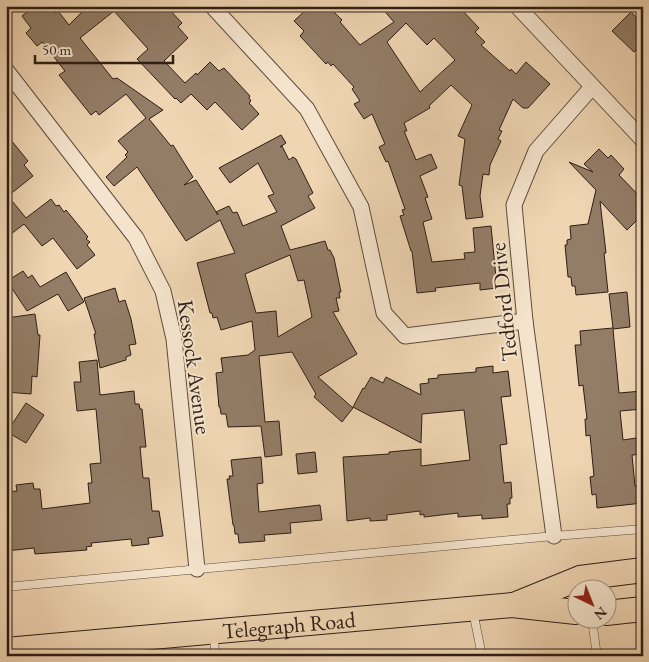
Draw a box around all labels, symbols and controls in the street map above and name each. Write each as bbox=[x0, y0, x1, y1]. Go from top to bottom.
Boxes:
scale bar bbox=[35, 32, 172, 64]
text: 50 m bbox=[42, 40, 71, 59]
street label: Tedford Drive bbox=[483, 241, 524, 363]
street label: Kessock Avenue bbox=[171, 298, 218, 437]
north arrow bbox=[566, 580, 616, 630]
text: N bbox=[590, 603, 611, 624]
street label: Telegraph Road bbox=[221, 605, 358, 646]

